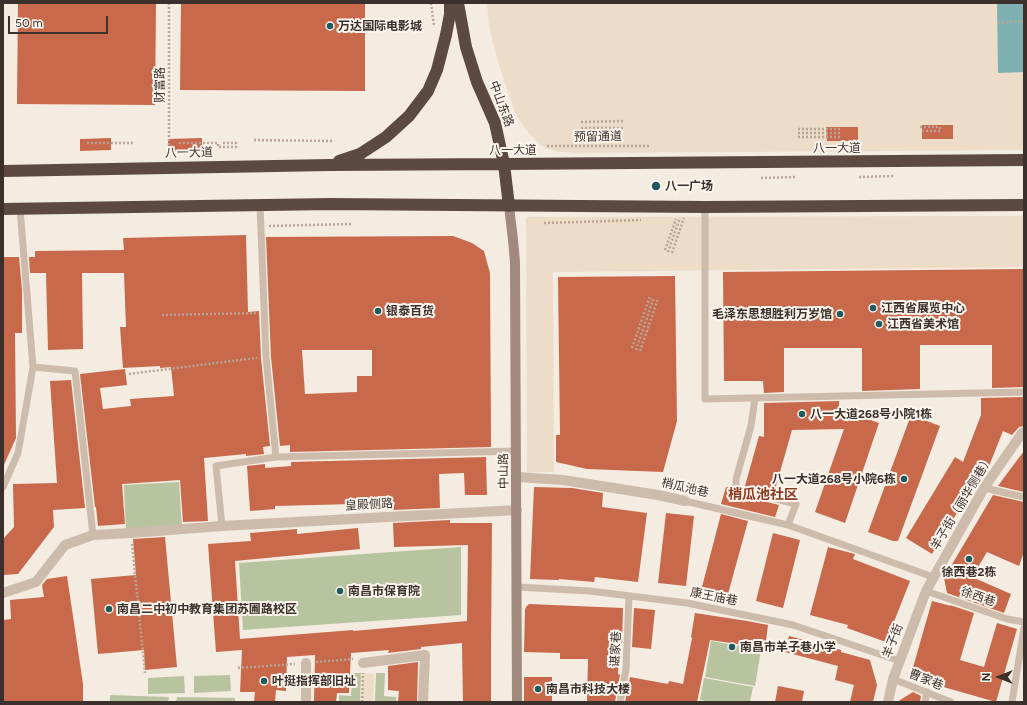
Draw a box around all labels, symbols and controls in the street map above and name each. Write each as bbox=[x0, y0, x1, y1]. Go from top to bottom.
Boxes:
scale bar bbox=[10, 8, 110, 34]
text: 50 m bbox=[15, 16, 43, 30]
place label: 万达国际电影城 bbox=[338, 19, 422, 33]
marker: 万达国际电影城 bbox=[325, 21, 335, 31]
street label: 财富路 bbox=[153, 67, 167, 103]
street label: 中山东路 bbox=[486, 79, 516, 129]
street label: 预留通道 bbox=[574, 129, 622, 145]
street label: 八一大道 bbox=[813, 141, 861, 155]
street label: 八一大道 bbox=[489, 143, 537, 157]
street label: 八一大道 bbox=[165, 145, 213, 161]
place label: 八一广场 bbox=[665, 179, 713, 193]
marker: 八一广场 bbox=[650, 180, 662, 192]
place label: 江西省展览中心 bbox=[881, 301, 965, 315]
marker: 江西省展览中心 bbox=[868, 303, 878, 313]
place label: 银泰百货 bbox=[386, 304, 434, 318]
marker: 银泰百货 bbox=[373, 306, 383, 316]
place label: 毛泽东思想胜利万岁馆 bbox=[712, 307, 832, 321]
marker: 毛泽东思想胜利万岁馆 bbox=[835, 309, 845, 319]
place label: 江西省美术馆 bbox=[887, 317, 959, 331]
marker: 江西省美术馆 bbox=[874, 319, 884, 329]
place label: 八一大道268号小院1栋 bbox=[810, 407, 932, 421]
marker: 八一大道268号小院1栋 bbox=[797, 409, 807, 419]
street label: 中山路 bbox=[496, 453, 512, 489]
street label: 羊子街（丽华侧巷） bbox=[928, 453, 996, 553]
place label: 八一大道268号小院6栋 bbox=[772, 472, 896, 486]
marker: 八一大道268号小院6栋 bbox=[899, 474, 909, 484]
street label: 梢瓜池巷 bbox=[660, 476, 710, 500]
district label: 梢瓜池社区 bbox=[728, 487, 798, 503]
street label: 皇殿侧路 bbox=[345, 497, 393, 513]
marker: 徐西巷2栋 bbox=[964, 554, 974, 564]
place label: 徐西巷2栋 bbox=[942, 565, 996, 579]
place label: 南昌市保育院 bbox=[348, 584, 420, 598]
street label: 徐西巷 bbox=[959, 584, 997, 610]
street label: 康王庙巷 bbox=[689, 585, 739, 609]
marker: 南昌市保育院 bbox=[335, 586, 345, 596]
place label: 南昌二中初中教育集团苏圃路校区 bbox=[117, 602, 297, 616]
marker: 南昌二中初中教育集团苏圃路校区 bbox=[104, 604, 114, 614]
street label: 羊子街 bbox=[880, 622, 906, 660]
street label: 谌家巷 bbox=[608, 631, 624, 667]
place label: 南昌市羊子巷小学 bbox=[740, 640, 836, 654]
marker: 南昌市羊子巷小学 bbox=[727, 642, 737, 652]
north arrow bbox=[979, 657, 1019, 697]
street label: 曹家巷 bbox=[907, 667, 945, 693]
text: N bbox=[980, 673, 993, 681]
place label: 叶挺指挥部旧址 bbox=[272, 674, 356, 688]
marker: 叶挺指挥部旧址 bbox=[259, 676, 269, 686]
place label: 南昌市科技大楼 bbox=[546, 682, 630, 696]
marker: 南昌市科技大楼 bbox=[533, 684, 543, 694]

